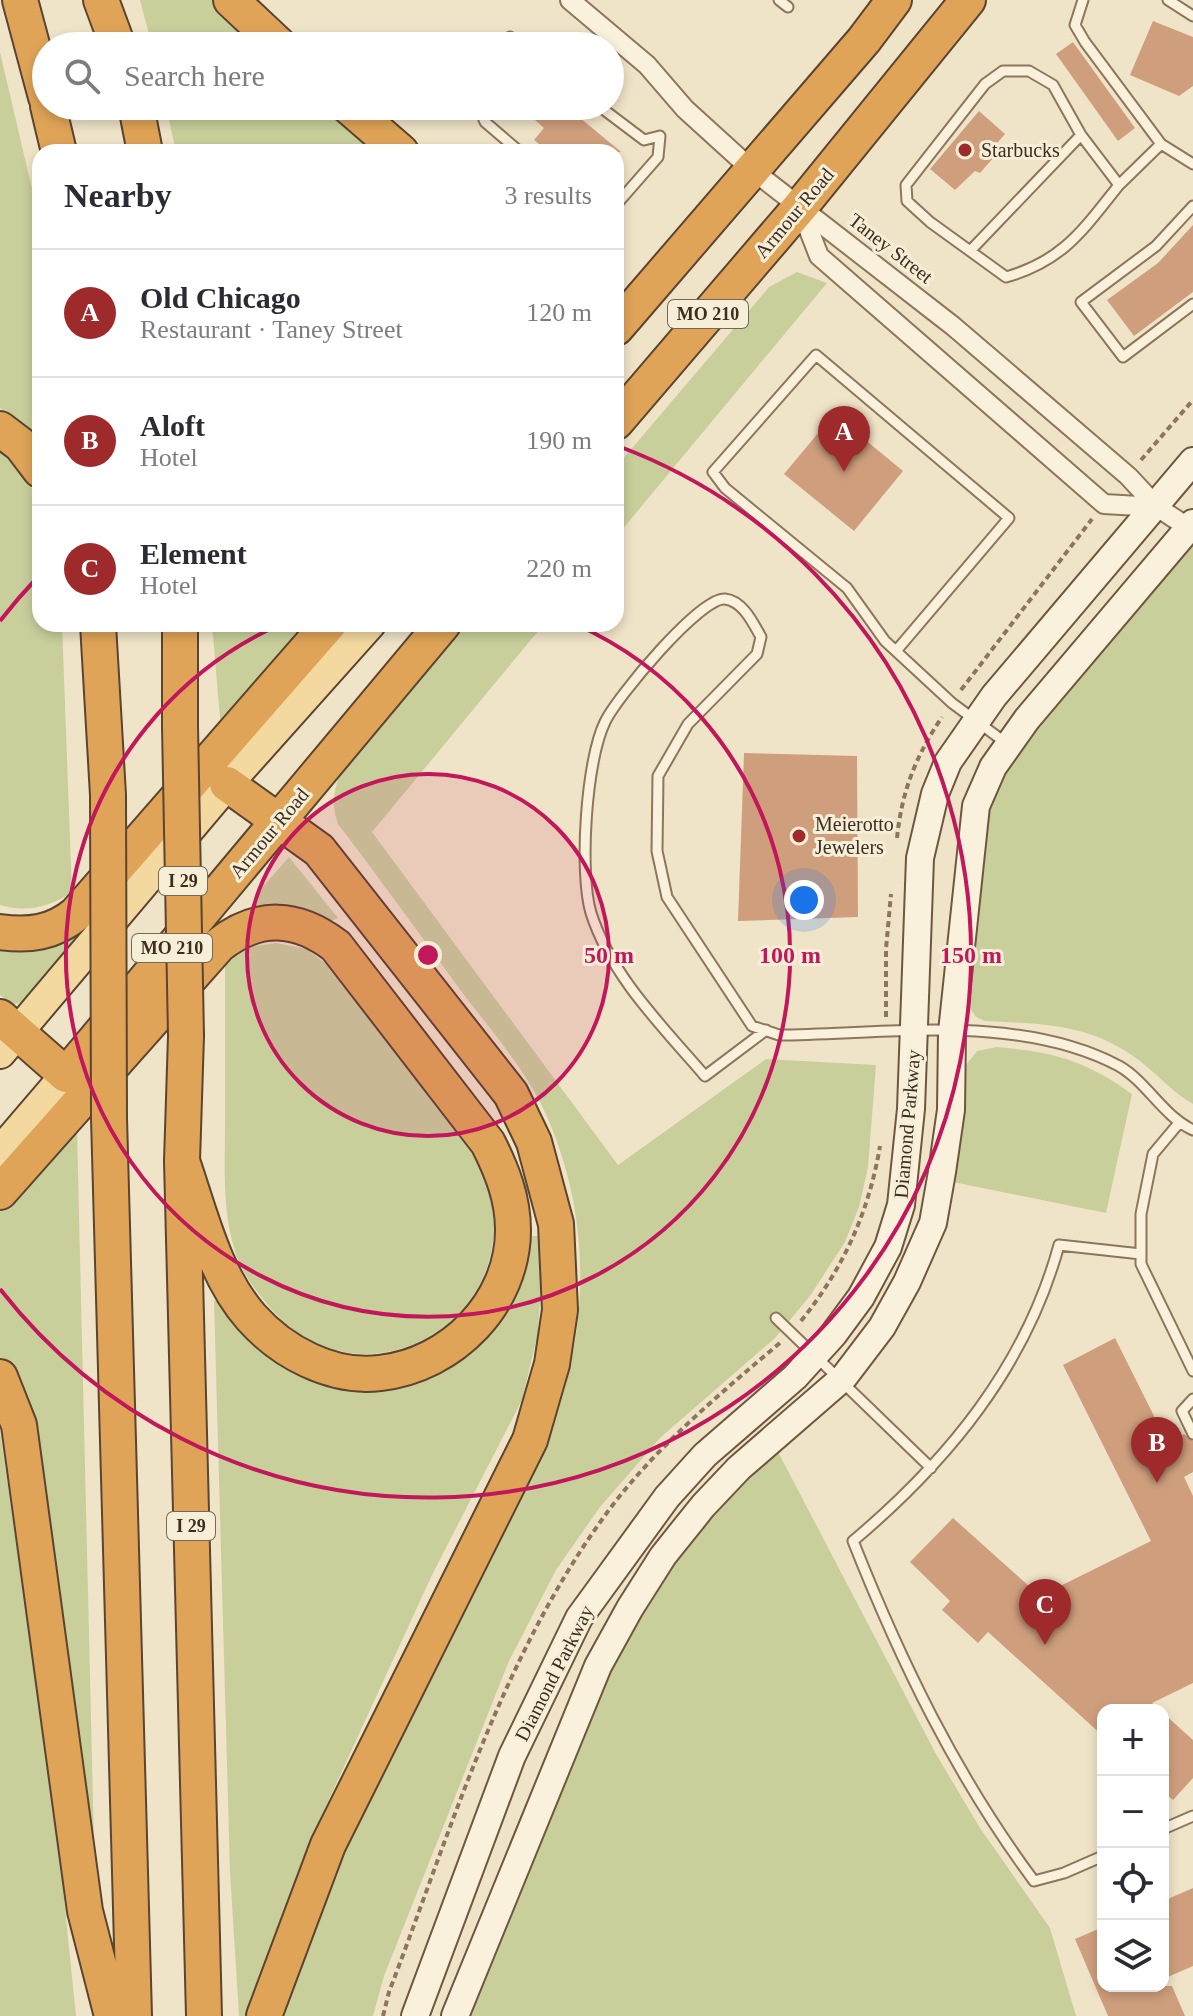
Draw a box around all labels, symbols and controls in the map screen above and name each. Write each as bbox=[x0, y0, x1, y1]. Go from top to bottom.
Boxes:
search box bbox=[32, 32, 624, 120]
icon: search bbox=[60, 54, 104, 98]
text: Search here bbox=[124, 59, 265, 92]
place label: Starbucks bbox=[981, 139, 1060, 161]
marker: Starbucks bbox=[956, 141, 974, 159]
street label: Armour Road bbox=[750, 164, 838, 262]
text: Nearby bbox=[64, 177, 172, 214]
text: 3 results bbox=[505, 181, 592, 210]
street label: Taney Street bbox=[844, 208, 938, 289]
text: Old Chicago bbox=[140, 281, 301, 314]
text: A bbox=[81, 298, 99, 327]
text: 120 m bbox=[526, 298, 592, 327]
road number: MO 210 bbox=[668, 300, 748, 328]
text: Restaurant · Taney Street bbox=[140, 315, 403, 344]
pin: A bbox=[818, 406, 870, 472]
text: Aloft bbox=[140, 409, 205, 442]
text: B bbox=[81, 426, 99, 455]
text: 190 m bbox=[526, 426, 592, 455]
text: Hotel bbox=[140, 443, 198, 472]
text: Element bbox=[140, 537, 247, 570]
text: C bbox=[81, 554, 99, 583]
text: 220 m bbox=[526, 554, 592, 583]
text: Hotel bbox=[140, 571, 198, 600]
street label: Armour Road bbox=[225, 784, 313, 882]
place label: Meierotto Jewelers bbox=[815, 813, 894, 858]
marker: Meierotto Jewelers bbox=[790, 827, 808, 845]
road number: I 29 bbox=[159, 867, 207, 895]
your location bbox=[784, 880, 824, 920]
road number: MO 210 bbox=[132, 934, 212, 962]
centre of rings bbox=[414, 941, 442, 969]
text: 50 m bbox=[584, 942, 634, 968]
text: 100 m bbox=[759, 942, 821, 968]
text: 150 m bbox=[940, 942, 1002, 968]
street label: Diamond Parkway bbox=[890, 1049, 925, 1199]
pin: B bbox=[1131, 1417, 1183, 1483]
road number: I 29 bbox=[167, 1512, 215, 1540]
pin: C bbox=[1019, 1579, 1071, 1645]
street label: Diamond Parkway bbox=[510, 1601, 599, 1745]
map controls bbox=[1097, 1704, 1169, 1992]
button: + bbox=[1097, 1704, 1169, 1776]
button: − bbox=[1097, 1776, 1169, 1848]
button: locate bbox=[1097, 1848, 1169, 1920]
button: layers bbox=[1097, 1920, 1169, 1992]

